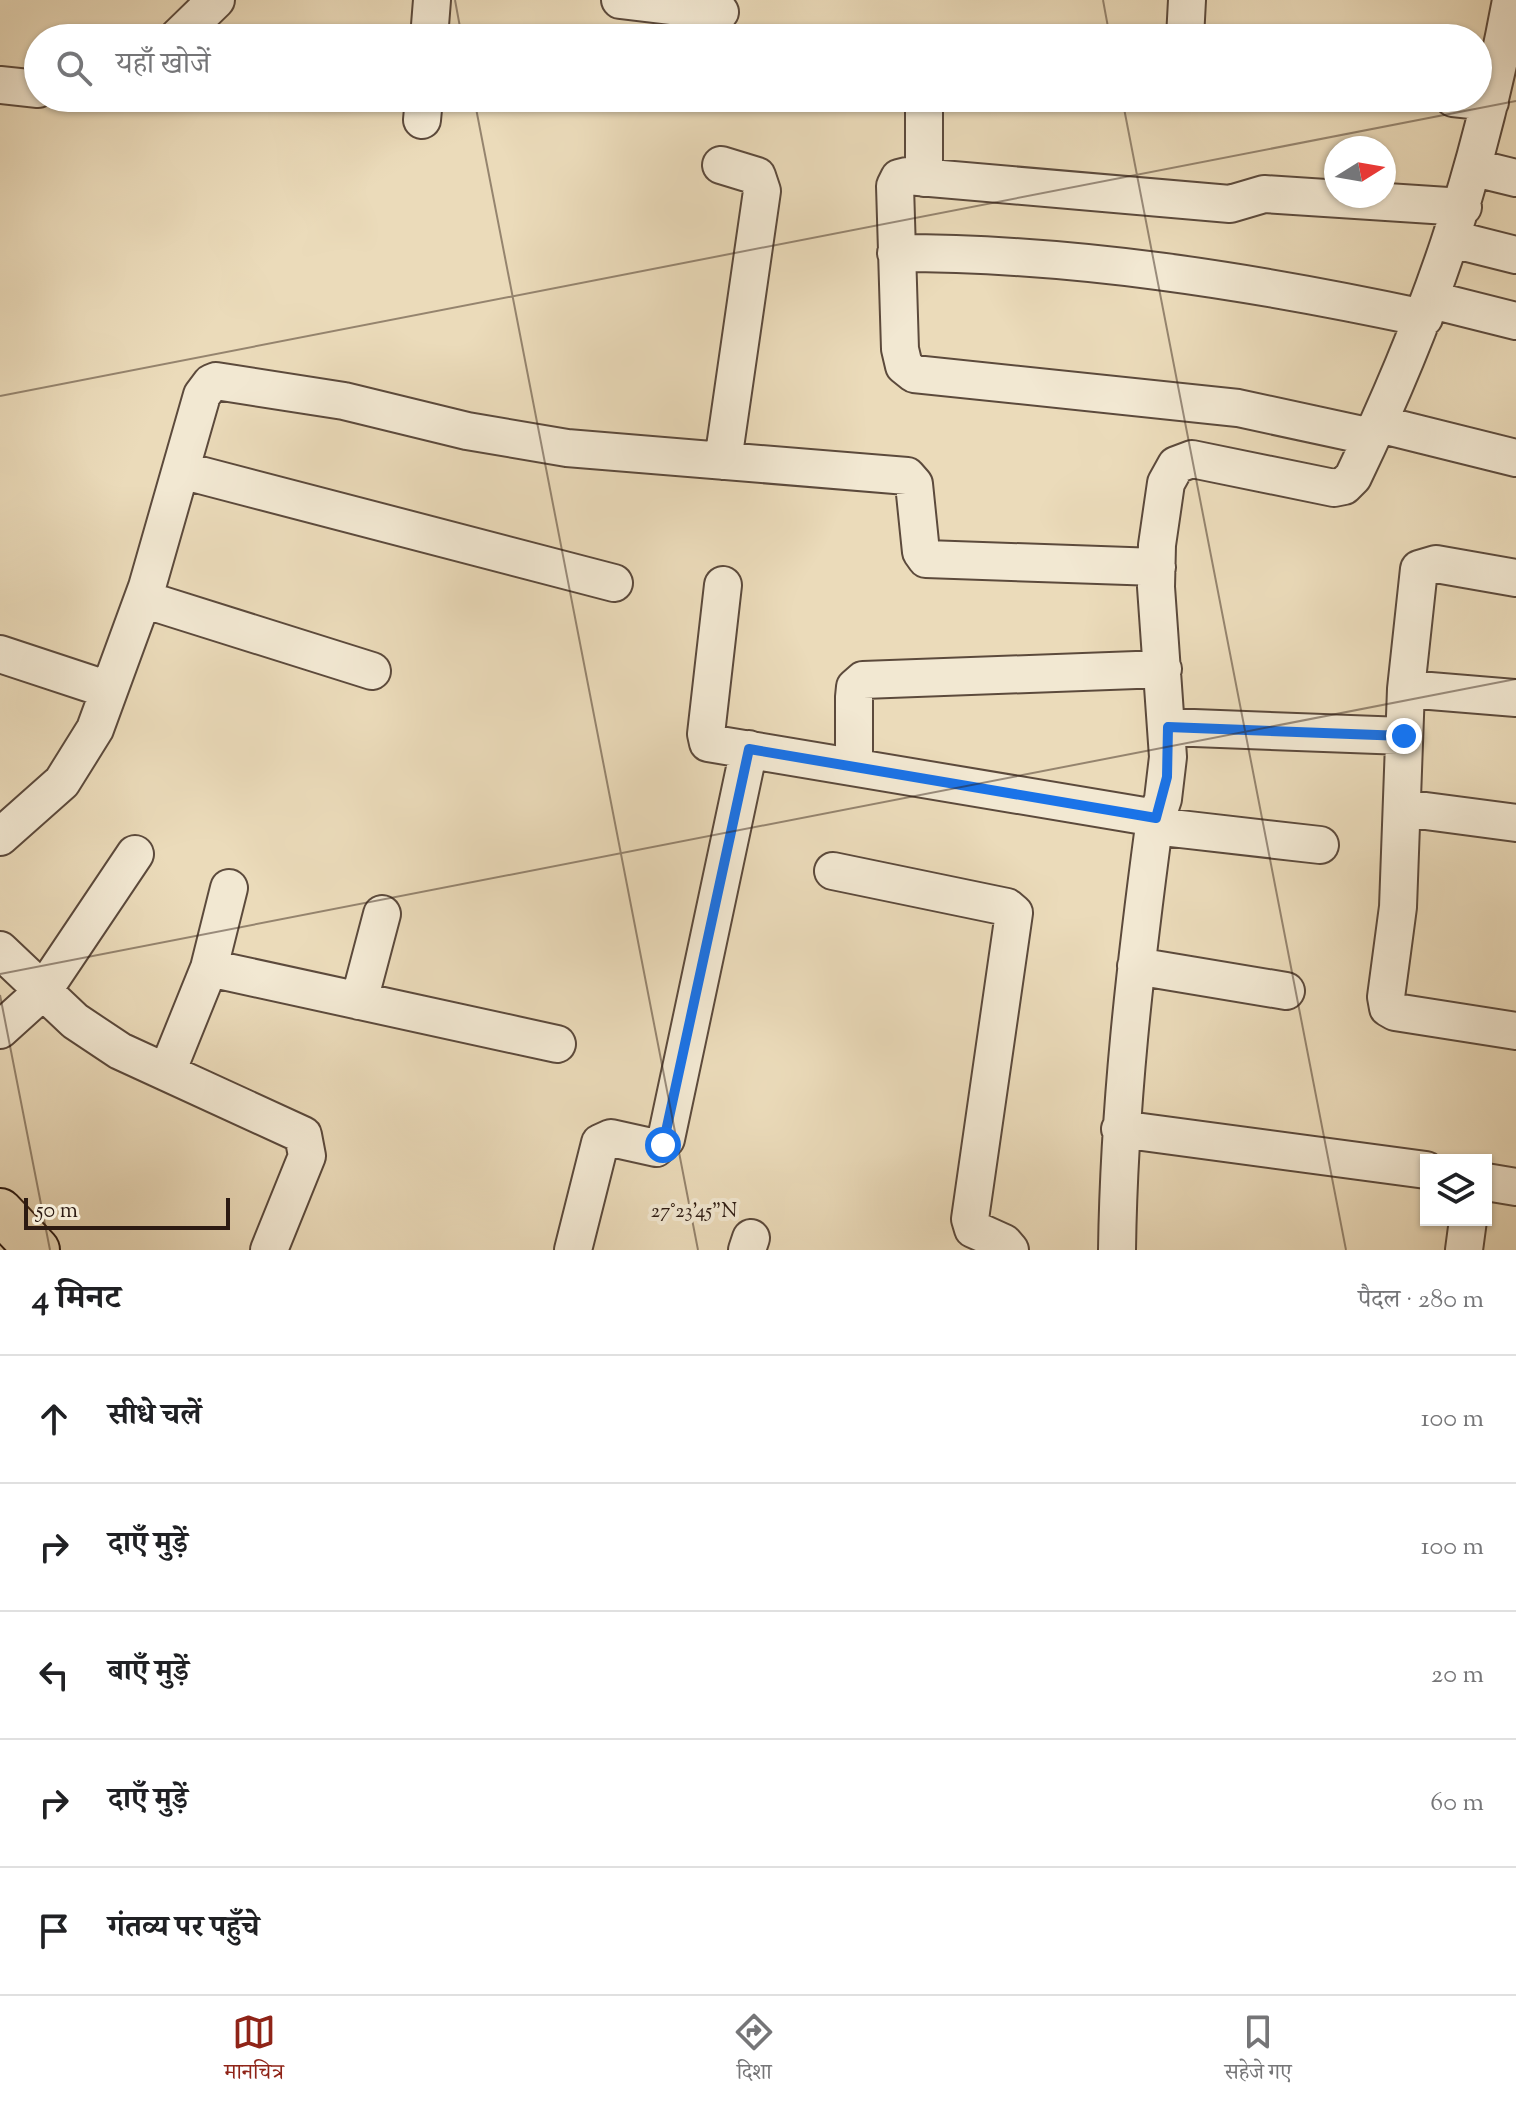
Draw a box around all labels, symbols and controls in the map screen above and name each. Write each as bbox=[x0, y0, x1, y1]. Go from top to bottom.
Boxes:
search box bbox=[24, 24, 1492, 112]
text: यहाँ खोजें bbox=[116, 44, 210, 87]
icon: search bbox=[52, 46, 96, 90]
north arrow bbox=[1324, 136, 1396, 208]
route end bbox=[1386, 718, 1422, 754]
route start bbox=[645, 1127, 681, 1163]
map controls bbox=[1420, 1154, 1492, 1226]
button: layers bbox=[1420, 1154, 1492, 1226]
scale bar bbox=[24, 1194, 230, 1230]
text: 50 m bbox=[36, 1196, 78, 1228]
text: 27°23'45"N bbox=[651, 1198, 737, 1227]
text: 4 मिनट bbox=[32, 1275, 121, 1324]
text: पैदल · 280 m bbox=[1358, 1282, 1484, 1319]
text: सीधे चलें bbox=[108, 1395, 201, 1438]
icon: ahead bbox=[32, 1397, 76, 1441]
text: 100 m bbox=[1421, 1401, 1484, 1438]
text: दाएँ मुड़ें bbox=[108, 1523, 188, 1566]
icon: right bbox=[32, 1525, 76, 1569]
text: 100 m bbox=[1421, 1529, 1484, 1566]
text: बाएँ मुड़ें bbox=[108, 1651, 189, 1694]
icon: left bbox=[32, 1653, 76, 1697]
text: 20 m bbox=[1431, 1657, 1484, 1694]
text: दाएँ मुड़ें bbox=[108, 1779, 188, 1822]
icon: right bbox=[32, 1781, 76, 1825]
text: 60 m bbox=[1430, 1785, 1484, 1822]
text: गंतव्य पर पहुँचे bbox=[108, 1907, 260, 1950]
icon: arrive bbox=[32, 1909, 76, 1953]
tab: मानचित्र bbox=[224, 2010, 284, 2093]
tab: दिशा bbox=[732, 2010, 776, 2093]
tab: सहेजे गए bbox=[1225, 2010, 1292, 2093]

